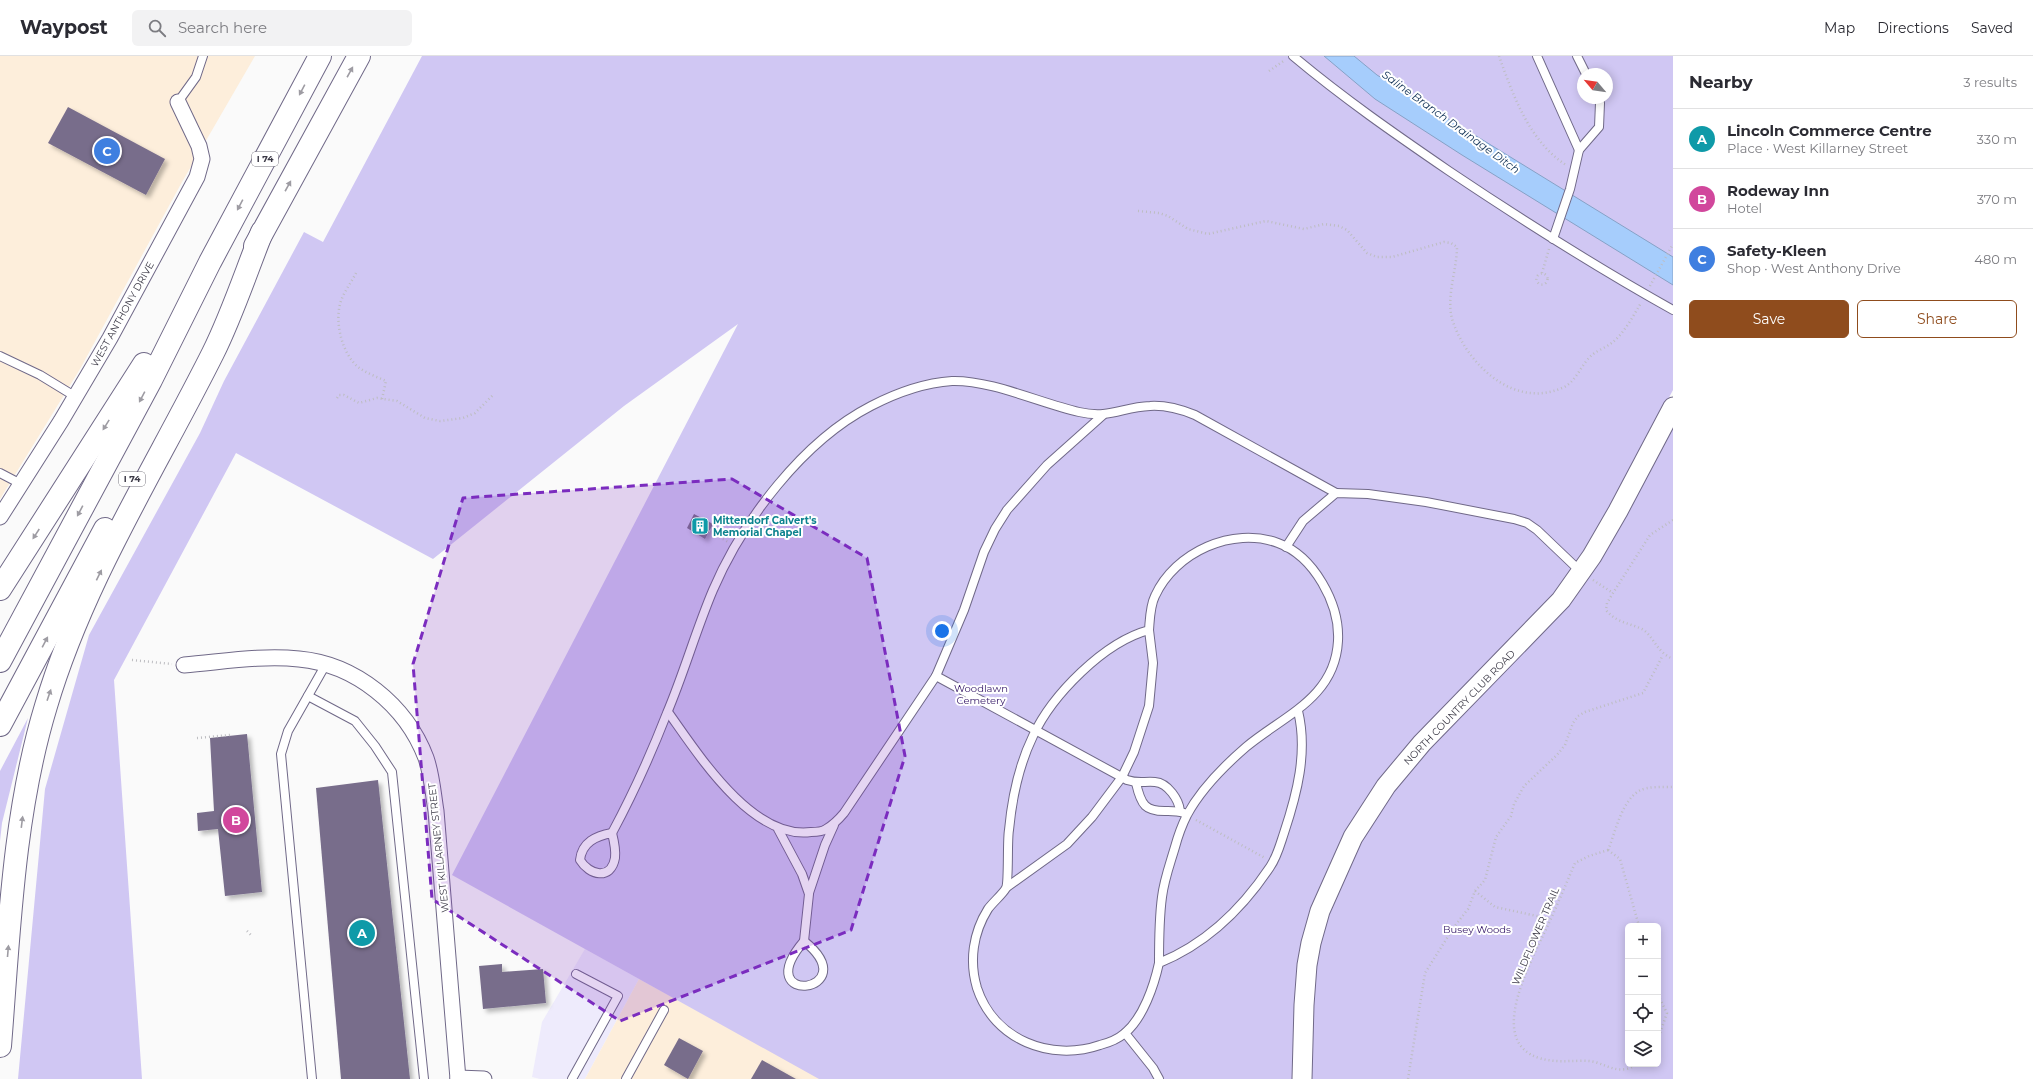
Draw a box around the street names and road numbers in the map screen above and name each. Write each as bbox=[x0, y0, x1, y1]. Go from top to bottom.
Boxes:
road number: I 74 bbox=[252, 152, 278, 166]
street label: WEST ANTHONY DRIVE bbox=[88, 259, 157, 369]
road number: I 74 bbox=[119, 472, 145, 486]
street label: NORTH COUNTRY CLUB ROAD bbox=[1401, 647, 1518, 768]
street label: WEST KILLARNEY STREET bbox=[425, 782, 452, 913]
street label: WILDFLOWER TRAIL bbox=[1509, 885, 1562, 987]

